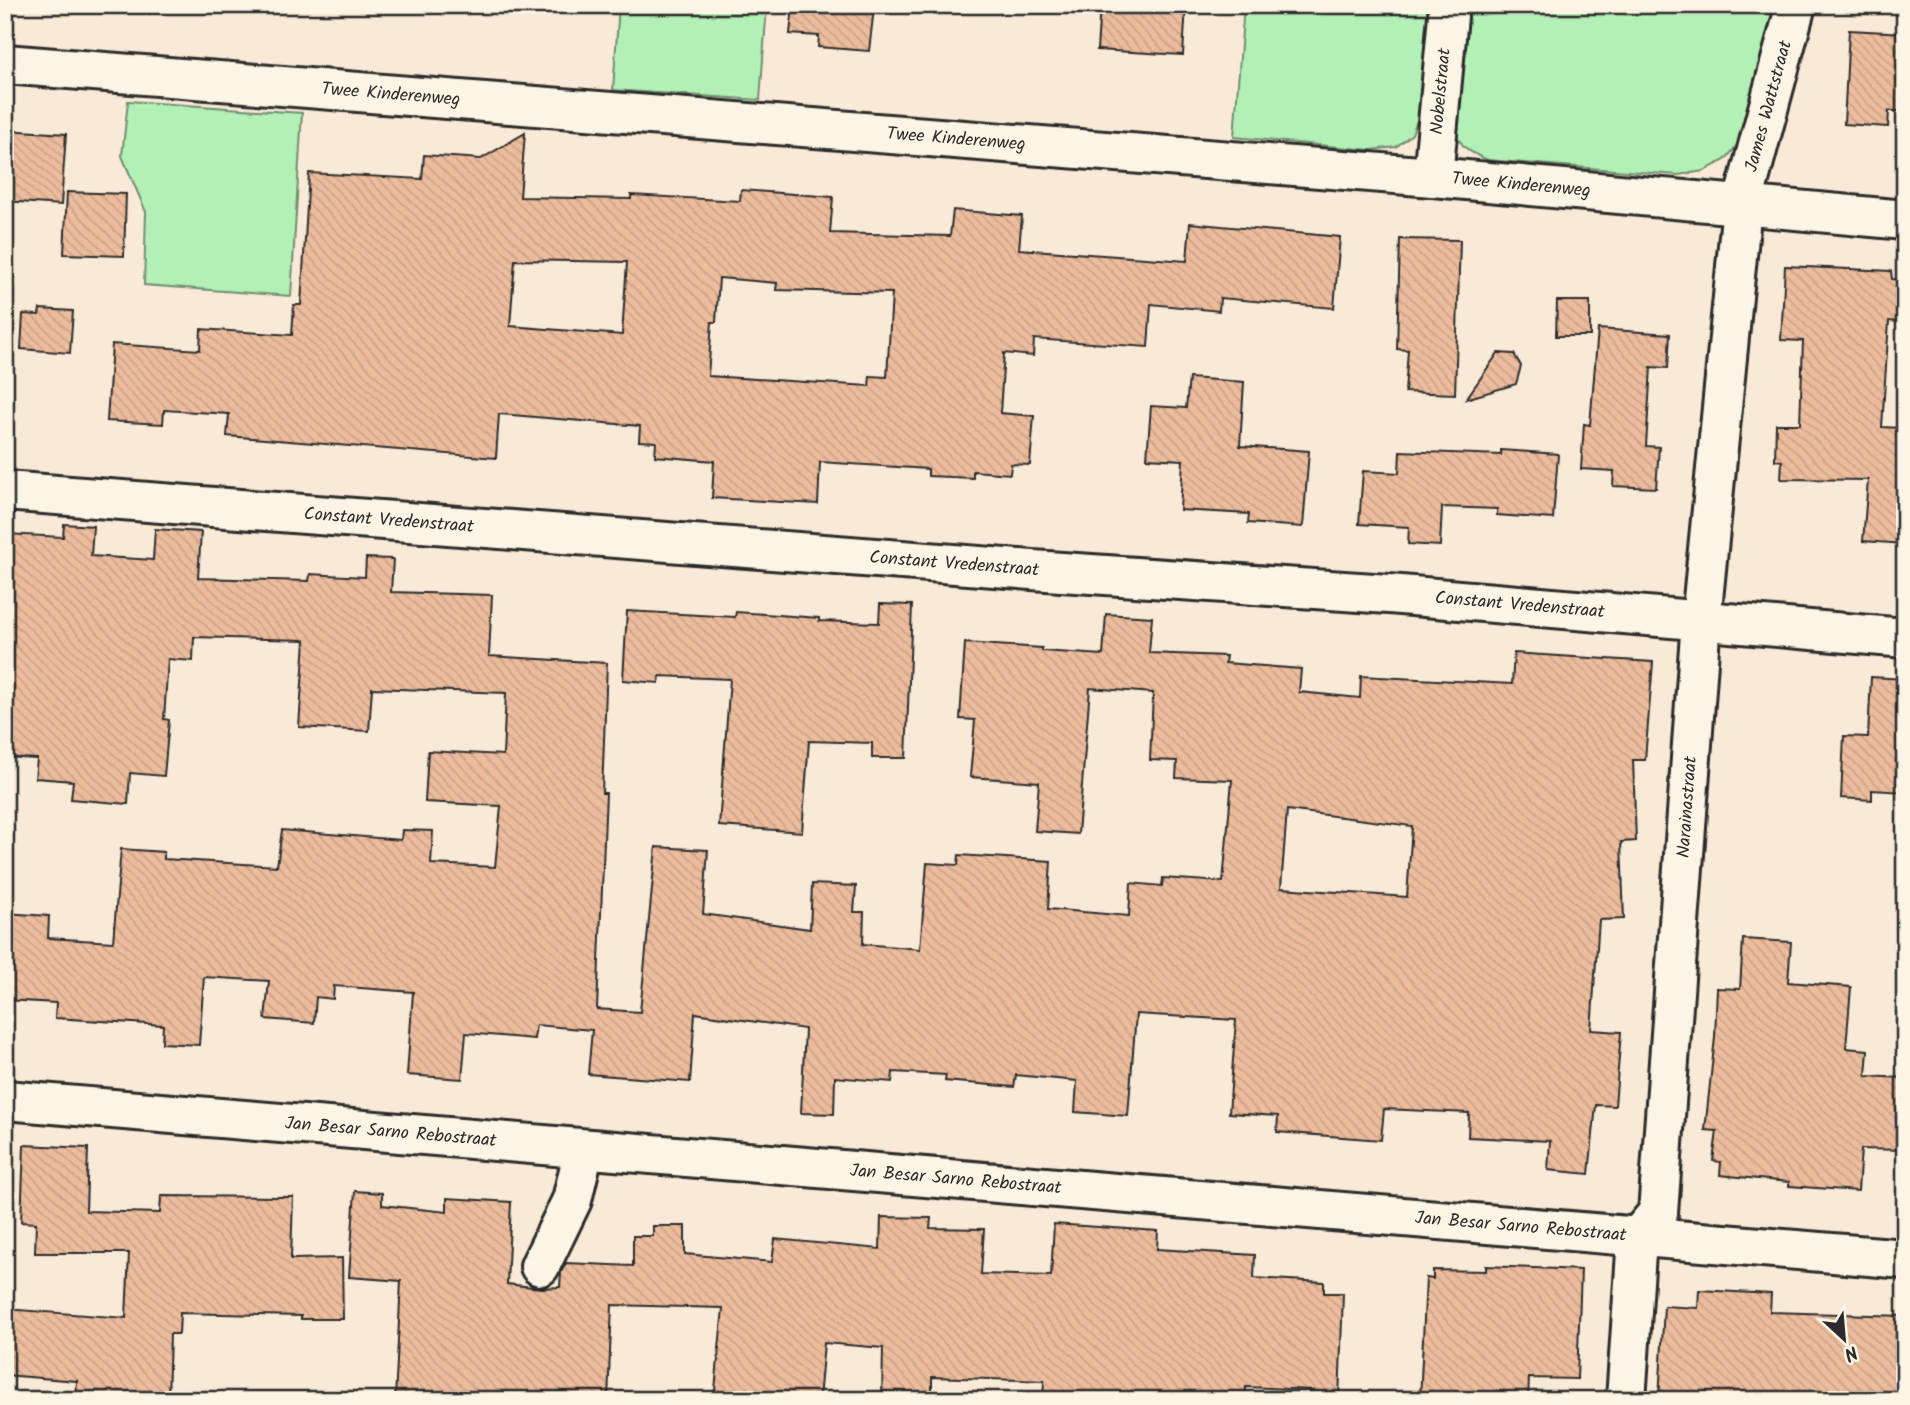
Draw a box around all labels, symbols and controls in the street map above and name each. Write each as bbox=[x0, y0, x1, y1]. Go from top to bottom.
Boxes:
street label: James Wattstraat bbox=[1737, 36, 1801, 175]
street label: Nobelstraat bbox=[1423, 46, 1460, 136]
street label: Twee Kinderenweg bbox=[320, 75, 461, 114]
street label: Twee Kinderenweg bbox=[885, 119, 1027, 159]
street label: Twee Kinderenweg bbox=[1450, 164, 1592, 206]
street label: Constant Vredenstraat bbox=[303, 500, 476, 542]
street label: Constant Vredenstraat bbox=[868, 543, 1041, 585]
street label: Constant Vredenstraat bbox=[1434, 583, 1607, 627]
street label: Narainastraat bbox=[1669, 754, 1706, 859]
street label: Jan Besar Sarno Rebostraat bbox=[284, 1109, 499, 1156]
street label: Jan Besar Sarno Rebostraat bbox=[849, 1156, 1064, 1203]
street label: Jan Besar Sarno Rebostraat bbox=[1414, 1204, 1629, 1250]
north arrow bbox=[1808, 1304, 1878, 1374]
text: N bbox=[1839, 1336, 1863, 1369]

